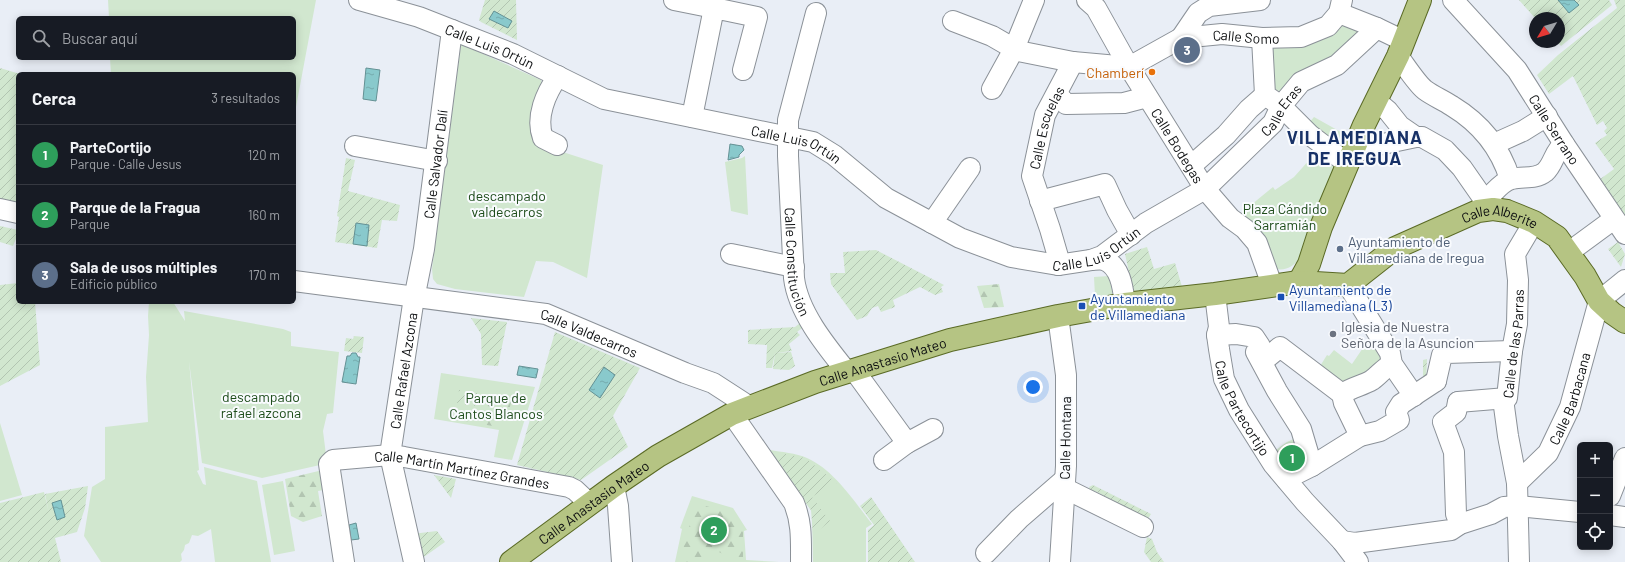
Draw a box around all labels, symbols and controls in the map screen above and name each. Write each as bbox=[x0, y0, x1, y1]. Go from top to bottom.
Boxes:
north arrow bbox=[1529, 12, 1565, 48]
search box bbox=[16, 16, 296, 60]
street label: Calle Luis Ortún bbox=[443, 20, 538, 72]
street label: Calle Somo bbox=[1212, 25, 1280, 47]
icon: search bbox=[30, 27, 52, 49]
text: Buscar aquí bbox=[62, 29, 138, 47]
pin: 3 bbox=[1174, 35, 1200, 65]
place label: Chamberí bbox=[1086, 64, 1144, 81]
marker: Chamberí bbox=[1147, 67, 1157, 77]
street label: Calle Eras bbox=[1257, 80, 1305, 139]
street label: Calle Escuelas bbox=[1025, 83, 1067, 171]
text: Cerca bbox=[32, 88, 76, 108]
text: 3 resultados bbox=[211, 90, 280, 106]
street label: Calle Serrano bbox=[1526, 91, 1584, 168]
street label: Calle Bodegas bbox=[1148, 105, 1208, 186]
street label: Calle Salvador Dalí bbox=[419, 109, 450, 220]
street label: Calle Luis Ortún bbox=[750, 121, 845, 166]
district label: VILLAMEDIANA DE IREGUA bbox=[1287, 126, 1423, 169]
text: ParteCortijo bbox=[70, 138, 151, 156]
text: 1 bbox=[43, 147, 47, 163]
text: 120 m bbox=[248, 147, 280, 163]
text: Parque · Calle Jesus bbox=[70, 156, 182, 172]
park label: descampado valdecarros bbox=[468, 187, 546, 220]
text: Parque de la Fragua bbox=[70, 198, 200, 216]
park label: Plaza Cándido Sarramián bbox=[1243, 200, 1327, 233]
street label: Calle Alberite bbox=[1458, 201, 1542, 231]
text: 2 bbox=[41, 207, 49, 223]
text: 160 m bbox=[248, 207, 280, 223]
street label: Calle Constitución bbox=[782, 207, 814, 319]
text: Parque bbox=[70, 216, 110, 232]
street label: Calle Luis Ortún bbox=[1051, 222, 1143, 274]
place label: Ayuntamiento de Villamediana de Iregua bbox=[1348, 233, 1484, 266]
marker: Ayuntamiento de Villamediana de Iregua bbox=[1335, 244, 1345, 254]
text: Sala de usos múltiples bbox=[70, 258, 217, 276]
text: 3 bbox=[41, 267, 49, 283]
text: 170 m bbox=[249, 267, 280, 283]
text: Edificio público bbox=[70, 276, 157, 292]
place label: Ayuntamiento de Villamediana (L3) bbox=[1289, 281, 1392, 314]
street label: Calle de las Parras bbox=[1499, 289, 1526, 399]
place label: Ayuntamiento de Villamediana bbox=[1090, 290, 1185, 323]
marker: Ayuntamiento de Villamediana (L3) bbox=[1276, 292, 1286, 302]
marker: Ayuntamiento de Villamediana bbox=[1077, 301, 1087, 311]
street label: Calle Valdecarros bbox=[540, 305, 641, 361]
street label: Calle Rafael Azcona bbox=[386, 311, 420, 430]
place label: Iglesia de Nuestra Señora de la Asuncion bbox=[1341, 318, 1474, 351]
marker: Iglesia de Nuestra Señora de la Asuncion bbox=[1328, 329, 1338, 339]
street label: Calle Anastasio Mateo bbox=[817, 333, 948, 389]
street label: Calle Barbacana bbox=[1545, 350, 1593, 447]
street label: Calle Partecortijo bbox=[1213, 359, 1274, 459]
your location bbox=[1023, 377, 1043, 397]
park label: descampado rafael azcona bbox=[221, 388, 301, 421]
park label: Parque de Cantos Blancos bbox=[449, 389, 543, 422]
street label: Calle Hontana bbox=[1056, 396, 1074, 480]
map controls bbox=[1577, 442, 1613, 550]
button: + bbox=[1577, 442, 1613, 478]
pin: 1 bbox=[1279, 443, 1305, 473]
street label: Calle Martín Martínez Grandes bbox=[373, 447, 551, 492]
street label: Calle Anastasio Mateo bbox=[535, 456, 652, 548]
button: − bbox=[1577, 478, 1613, 514]
button: locate bbox=[1577, 514, 1613, 550]
pin: 2 bbox=[701, 515, 727, 545]

